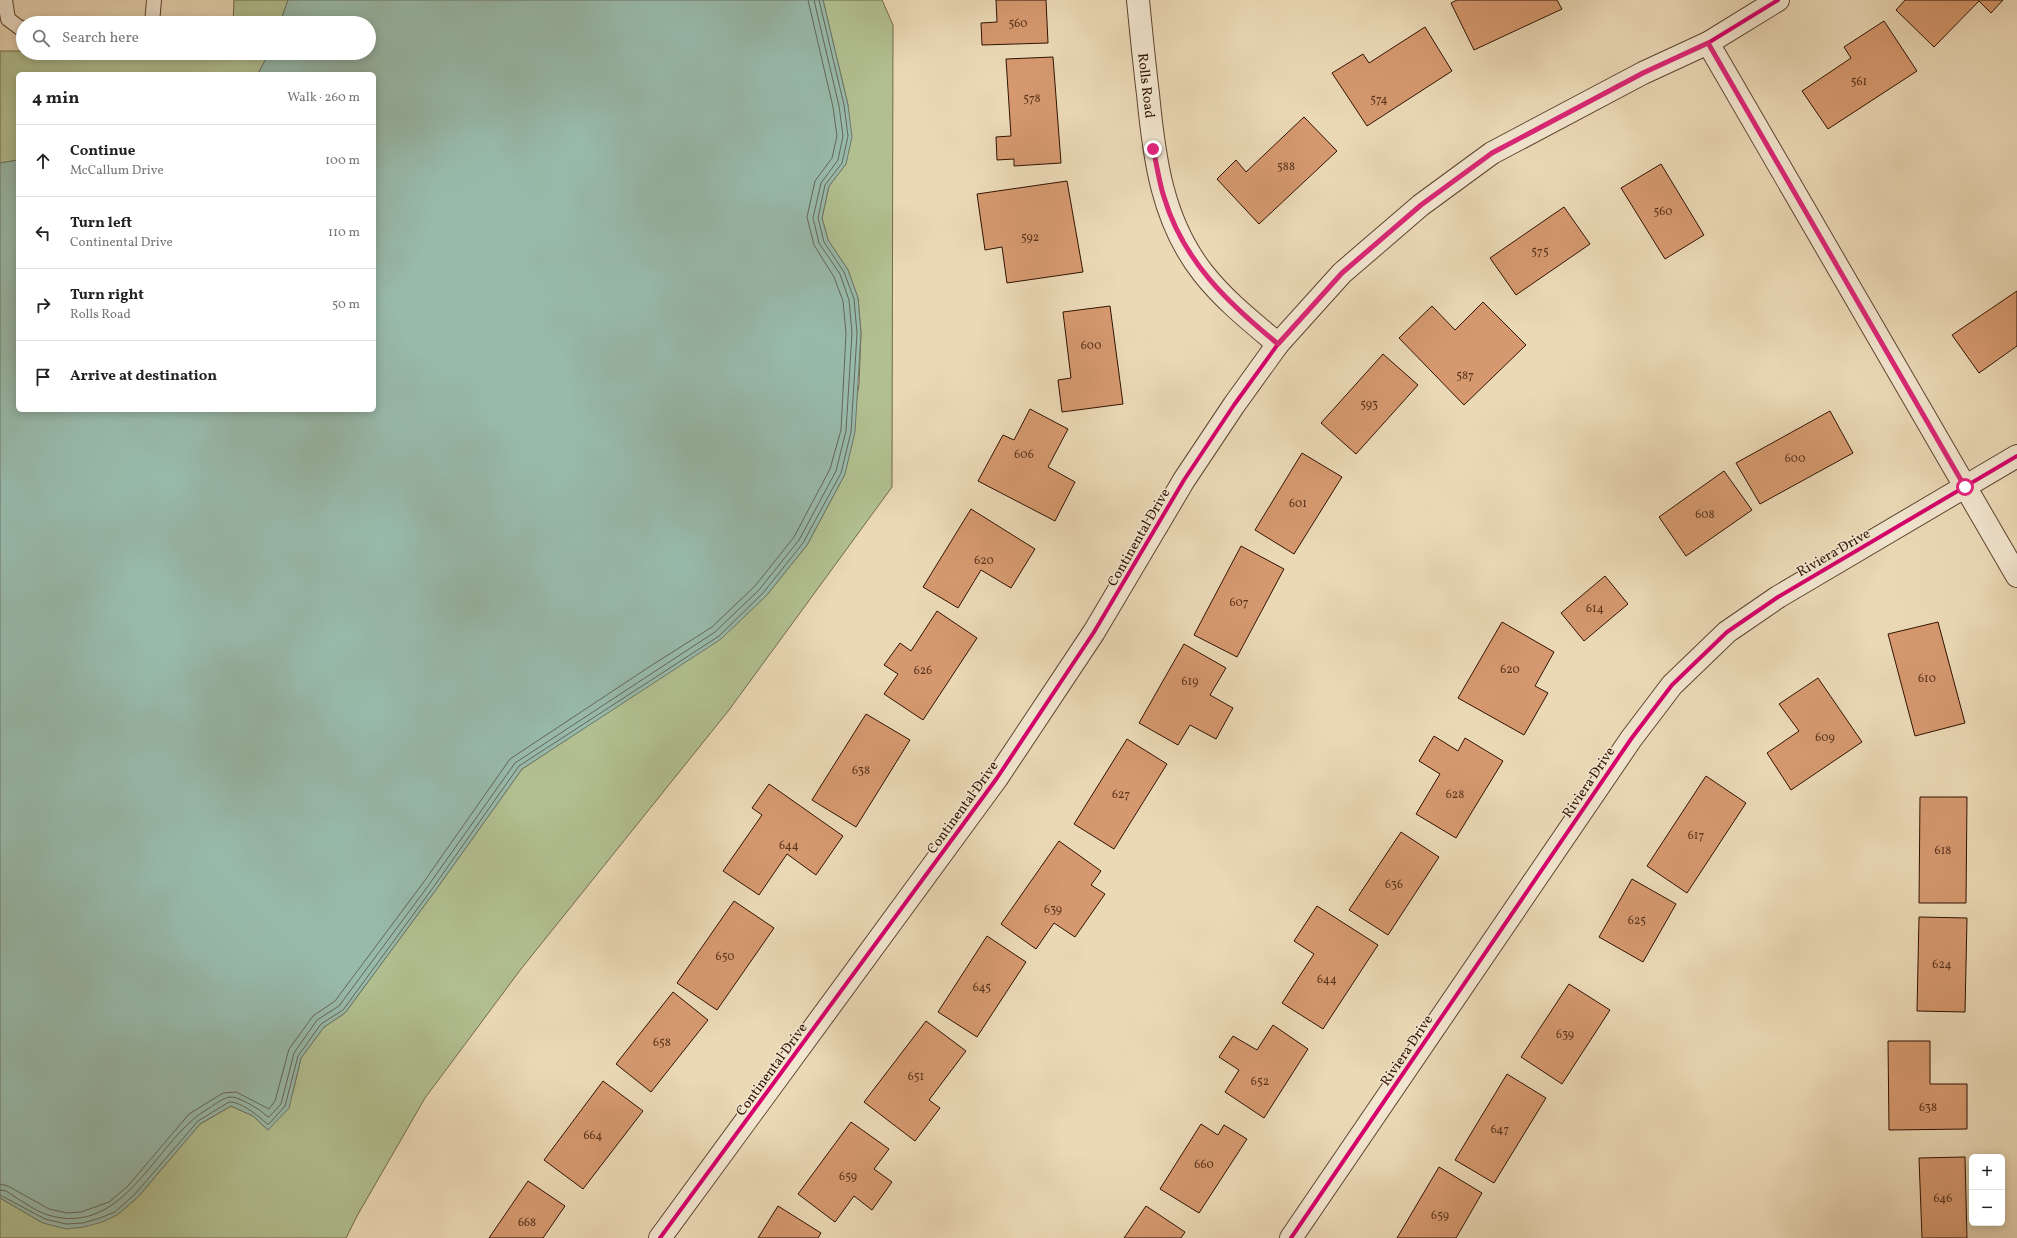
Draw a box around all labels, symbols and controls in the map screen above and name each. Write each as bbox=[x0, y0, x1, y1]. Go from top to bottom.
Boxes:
search box bbox=[16, 16, 376, 60]
house number: 560 bbox=[1008, 16, 1028, 32]
icon: search bbox=[30, 27, 52, 49]
text: Search here bbox=[62, 28, 139, 49]
street label: Rolls Road bbox=[1132, 52, 1158, 119]
house number: 561 bbox=[1851, 74, 1867, 90]
text: 4 min bbox=[32, 87, 79, 110]
text: Walk · 260 m bbox=[287, 89, 360, 107]
house number: 578 bbox=[1023, 91, 1041, 107]
house number: 574 bbox=[1370, 92, 1388, 108]
route end bbox=[1144, 140, 1162, 158]
text: Continue bbox=[70, 141, 135, 162]
icon: ahead bbox=[32, 150, 54, 172]
text: 100 m bbox=[325, 152, 360, 170]
house number: 588 bbox=[1277, 159, 1295, 175]
text: McCallum Drive bbox=[70, 162, 164, 180]
house number: 560 bbox=[1653, 204, 1673, 220]
text: Turn left bbox=[70, 213, 132, 234]
icon: left bbox=[32, 222, 54, 244]
text: 110 m bbox=[328, 224, 360, 242]
house number: 592 bbox=[1021, 230, 1039, 246]
text: Continental Drive bbox=[70, 234, 173, 252]
house number: 575 bbox=[1531, 244, 1549, 260]
text: Turn right bbox=[70, 285, 144, 306]
icon: right bbox=[32, 294, 54, 316]
text: 50 m bbox=[332, 296, 360, 314]
text: Rolls Road bbox=[70, 306, 131, 324]
house number: 600 bbox=[1081, 338, 1101, 354]
icon: arrive bbox=[32, 366, 54, 388]
text: Arrive at destination bbox=[70, 366, 217, 387]
house number: 587 bbox=[1456, 368, 1474, 384]
house number: 593 bbox=[1360, 397, 1378, 413]
house number: 606 bbox=[1014, 447, 1034, 463]
house number: 600 bbox=[1785, 451, 1805, 467]
route start bbox=[1956, 478, 1974, 496]
street label: Continental Drive bbox=[1103, 485, 1175, 590]
house number: 601 bbox=[1289, 496, 1307, 512]
house number: 608 bbox=[1695, 507, 1715, 523]
street label: Riviera Drive bbox=[1794, 524, 1874, 582]
house number: 620 bbox=[974, 553, 994, 569]
house number: 607 bbox=[1229, 595, 1249, 611]
house number: 614 bbox=[1586, 601, 1604, 617]
house number: 620 bbox=[1500, 662, 1520, 678]
house number: 626 bbox=[914, 663, 932, 679]
house number: 610 bbox=[1918, 671, 1936, 687]
house number: 619 bbox=[1182, 674, 1198, 690]
house number: 609 bbox=[1815, 730, 1835, 746]
street label: Riviera Drive bbox=[1558, 743, 1620, 822]
street label: Continental Drive bbox=[923, 757, 1004, 858]
house number: 638 bbox=[852, 763, 870, 779]
house number: 627 bbox=[1112, 787, 1130, 803]
house number: 628 bbox=[1446, 787, 1464, 803]
house number: 617 bbox=[1688, 828, 1704, 844]
house number: 644 bbox=[779, 838, 799, 854]
house number: 618 bbox=[1935, 843, 1951, 859]
house number: 636 bbox=[1385, 877, 1403, 893]
house number: 639 bbox=[1044, 902, 1062, 918]
house number: 625 bbox=[1628, 913, 1646, 929]
house number: 650 bbox=[716, 949, 734, 965]
house number: 624 bbox=[1932, 957, 1952, 973]
house number: 644 bbox=[1317, 972, 1337, 988]
house number: 645 bbox=[973, 980, 991, 996]
street label: Riviera Drive bbox=[1376, 1011, 1438, 1090]
street label: Continental Drive bbox=[732, 1019, 813, 1120]
house number: 639 bbox=[1556, 1027, 1574, 1043]
house number: 658 bbox=[653, 1035, 671, 1051]
house number: 651 bbox=[908, 1069, 924, 1085]
house number: 652 bbox=[1251, 1074, 1269, 1090]
house number: 638 bbox=[1919, 1100, 1937, 1116]
house number: 647 bbox=[1491, 1122, 1510, 1138]
house number: 664 bbox=[584, 1128, 602, 1144]
map controls bbox=[1969, 1154, 2005, 1226]
button: + bbox=[1969, 1154, 2005, 1190]
house number: 660 bbox=[1194, 1157, 1214, 1173]
house number: 659 bbox=[839, 1169, 857, 1185]
button: − bbox=[1969, 1190, 2005, 1226]
house number: 646 bbox=[1934, 1191, 1952, 1207]
house number: 659 bbox=[1431, 1208, 1449, 1224]
house number: 668 bbox=[518, 1215, 536, 1231]

